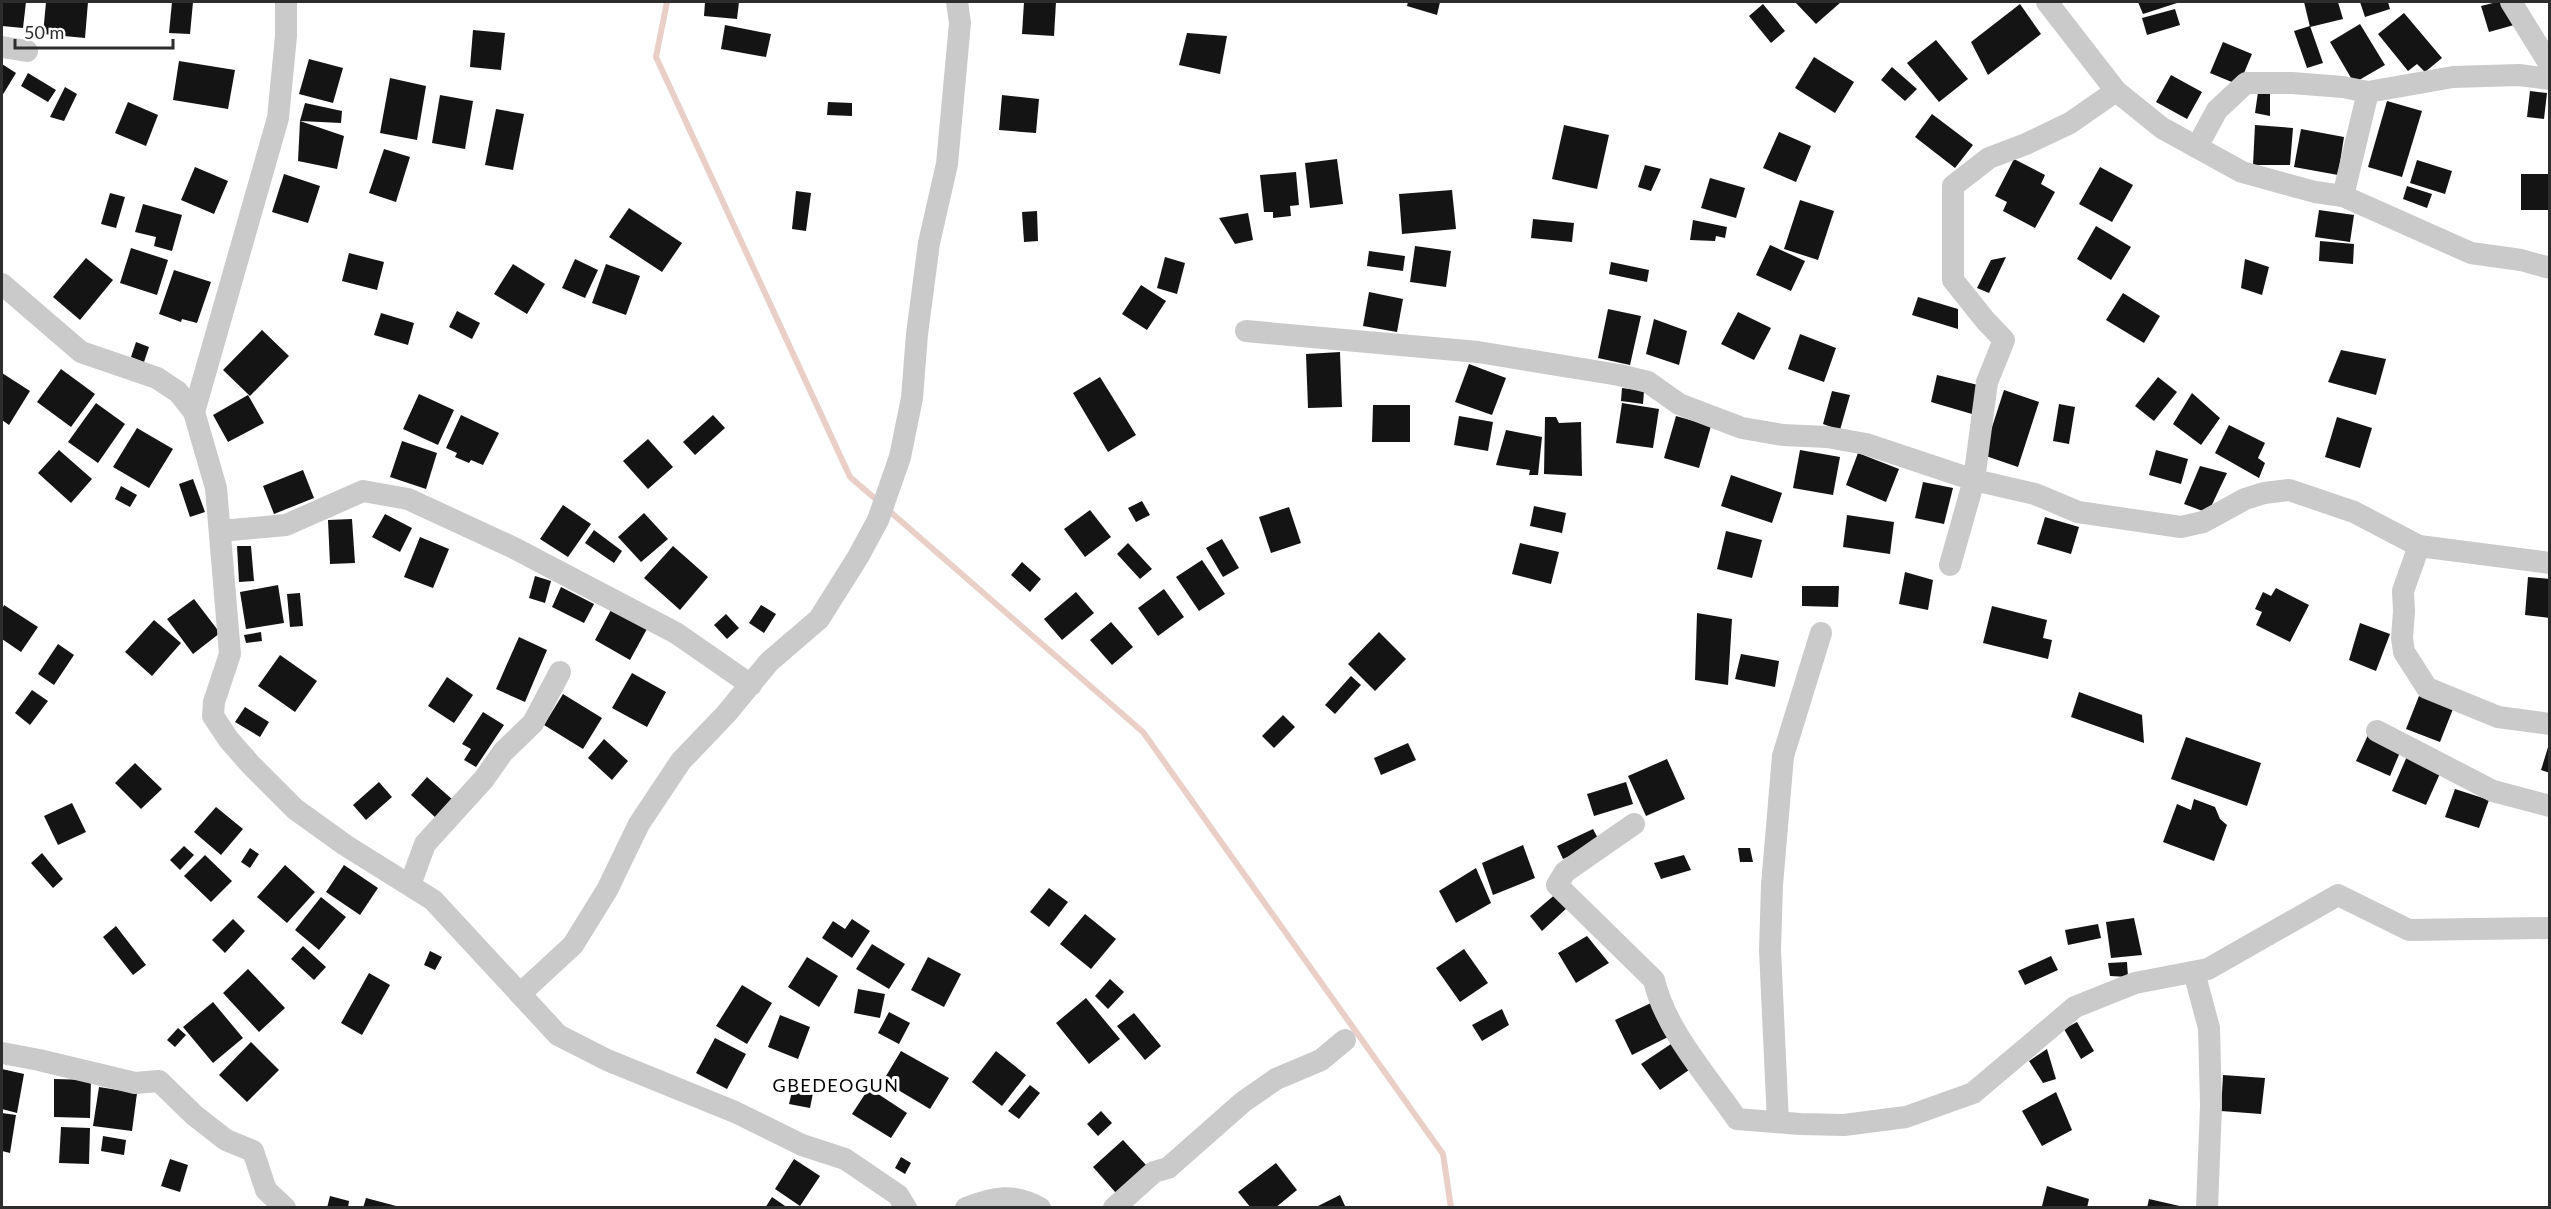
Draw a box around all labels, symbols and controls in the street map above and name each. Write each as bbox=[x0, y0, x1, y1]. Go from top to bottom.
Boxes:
scale bar bbox=[15, 12, 172, 50]
text: 50 m bbox=[24, 21, 64, 43]
district label: GBEDEOGUN bbox=[772, 1074, 900, 1096]

